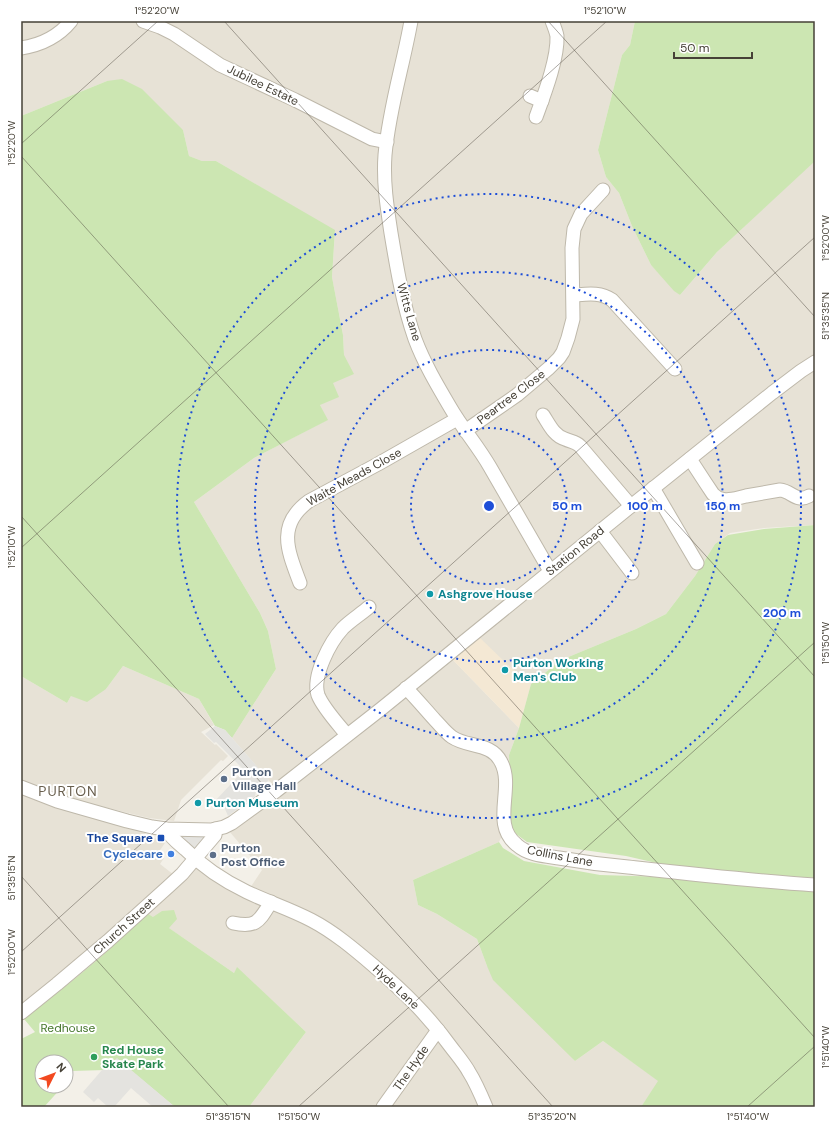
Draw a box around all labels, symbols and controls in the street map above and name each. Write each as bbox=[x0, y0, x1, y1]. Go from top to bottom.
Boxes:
text: 1°52'20"W bbox=[135, 4, 180, 17]
text: 1°52'10"W bbox=[584, 4, 627, 17]
scale bar bbox=[674, 34, 752, 60]
text: 50 m bbox=[680, 40, 709, 56]
street label: Jubilee Estate bbox=[225, 61, 302, 109]
text: 1°52'20"W bbox=[5, 120, 18, 165]
text: 1°52'00"W bbox=[819, 215, 832, 261]
street label: Witts Lane bbox=[393, 281, 425, 343]
text: 51°35'35"N bbox=[819, 292, 832, 340]
street label: Peartree Close bbox=[474, 366, 548, 428]
street label: Waite Meads Close bbox=[304, 444, 405, 510]
text: 50 m bbox=[552, 498, 582, 514]
text: 100 m bbox=[627, 498, 663, 514]
text: 150 m bbox=[706, 498, 740, 514]
centre of rings bbox=[482, 499, 496, 513]
street label: Station Road bbox=[542, 523, 608, 579]
text: 1°52'10"W bbox=[5, 525, 18, 568]
place label: Ashgrove House bbox=[438, 586, 533, 602]
marker: Ashgrove House bbox=[425, 589, 435, 599]
text: 200 m bbox=[763, 605, 801, 621]
text: 1°51'50"W bbox=[819, 621, 832, 664]
place label: Purton Working Men's Club bbox=[513, 655, 604, 685]
marker: Purton Working Men's Club bbox=[500, 665, 510, 675]
place label: Purton Village Hall bbox=[232, 764, 296, 794]
marker: Purton Village Hall bbox=[219, 774, 229, 784]
district label: PURTON bbox=[38, 782, 98, 800]
place label: Purton Museum bbox=[206, 795, 299, 811]
marker: Purton Museum bbox=[193, 798, 203, 808]
place label: The Square bbox=[87, 830, 153, 846]
marker: The Square bbox=[156, 833, 166, 843]
place label: Purton Post Office bbox=[221, 840, 285, 870]
street label: Collins Lane bbox=[526, 842, 594, 870]
place label: Cyclecare bbox=[103, 846, 163, 862]
marker: Cyclecare bbox=[166, 849, 176, 859]
marker: Purton Post Office bbox=[208, 850, 218, 860]
text: 51°35'15"N bbox=[5, 855, 18, 900]
street label: Church Street bbox=[90, 894, 158, 958]
text: 1°52'00"W bbox=[5, 929, 18, 975]
street label: Hyde Lane bbox=[369, 961, 423, 1013]
park label: Redhouse bbox=[41, 1020, 96, 1036]
text: 1°51'40"W bbox=[819, 1026, 832, 1068]
place label: Red House Skate Park bbox=[102, 1042, 164, 1072]
street label: The Hyde bbox=[389, 1042, 433, 1094]
marker: Red House Skate Park bbox=[89, 1052, 99, 1062]
north arrow bbox=[34, 1054, 74, 1094]
text: N bbox=[54, 1060, 69, 1075]
text: 51°35'15"N bbox=[206, 1110, 251, 1123]
text: 1°51'50"W bbox=[278, 1110, 321, 1123]
text: 51°35'20"N bbox=[528, 1110, 576, 1123]
text: 1°51'40"W bbox=[727, 1110, 769, 1123]

